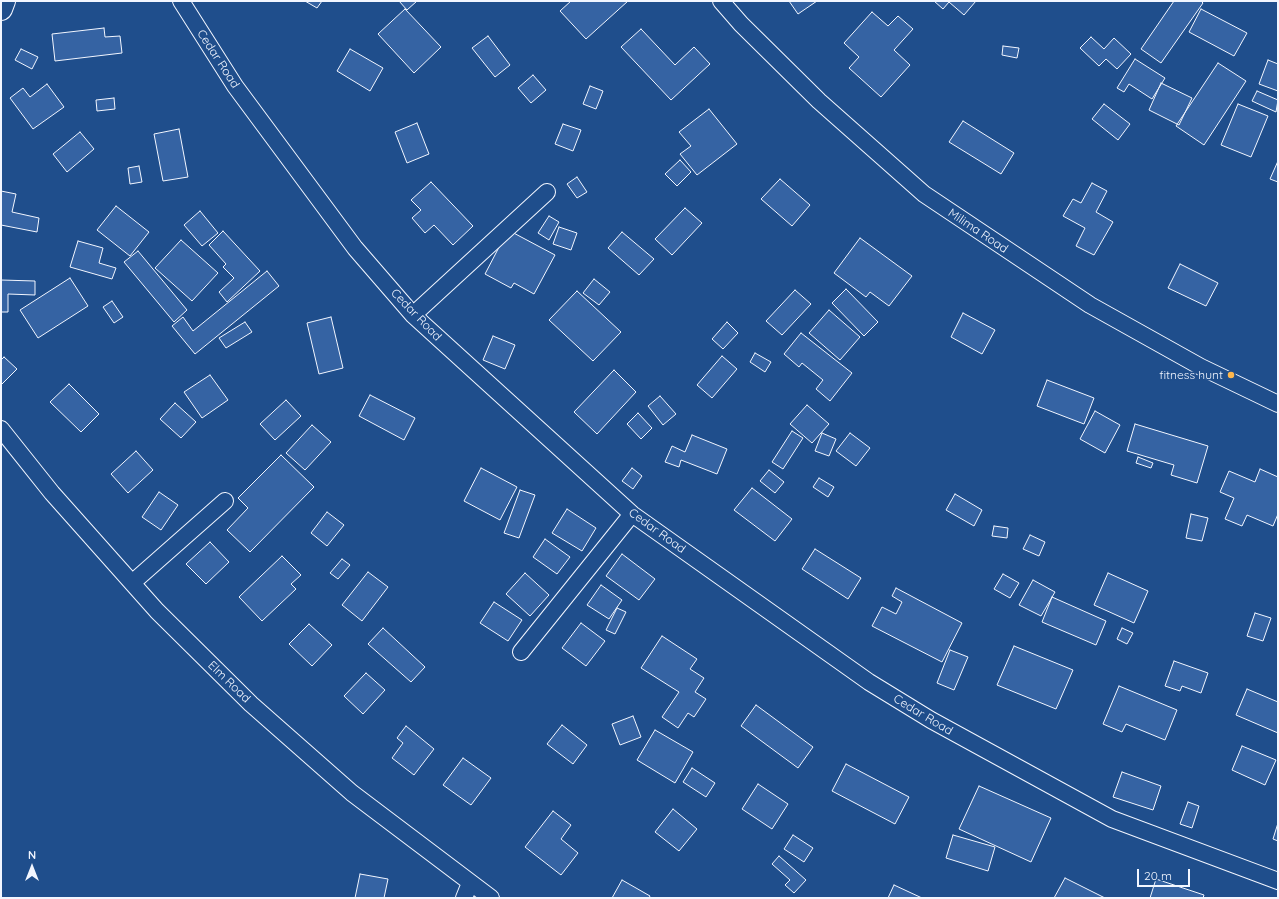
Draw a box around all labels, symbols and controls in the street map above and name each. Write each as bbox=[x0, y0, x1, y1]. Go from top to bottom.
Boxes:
street label: Cedar Road bbox=[194, 27, 242, 91]
street label: Milima Road bbox=[945, 206, 1011, 256]
street label: Cedar Road bbox=[388, 286, 444, 344]
place label: fitness hunt bbox=[1159, 368, 1223, 382]
marker: fitness hunt bbox=[1226, 370, 1236, 380]
street label: Cedar Road bbox=[626, 506, 688, 556]
street label: Elm Road bbox=[205, 658, 253, 706]
street label: Cedar Road bbox=[891, 692, 955, 738]
north arrow bbox=[12, 847, 52, 887]
text: N bbox=[28, 848, 36, 862]
scale bar bbox=[1139, 861, 1192, 887]
text: 20 m bbox=[1144, 868, 1172, 883]

